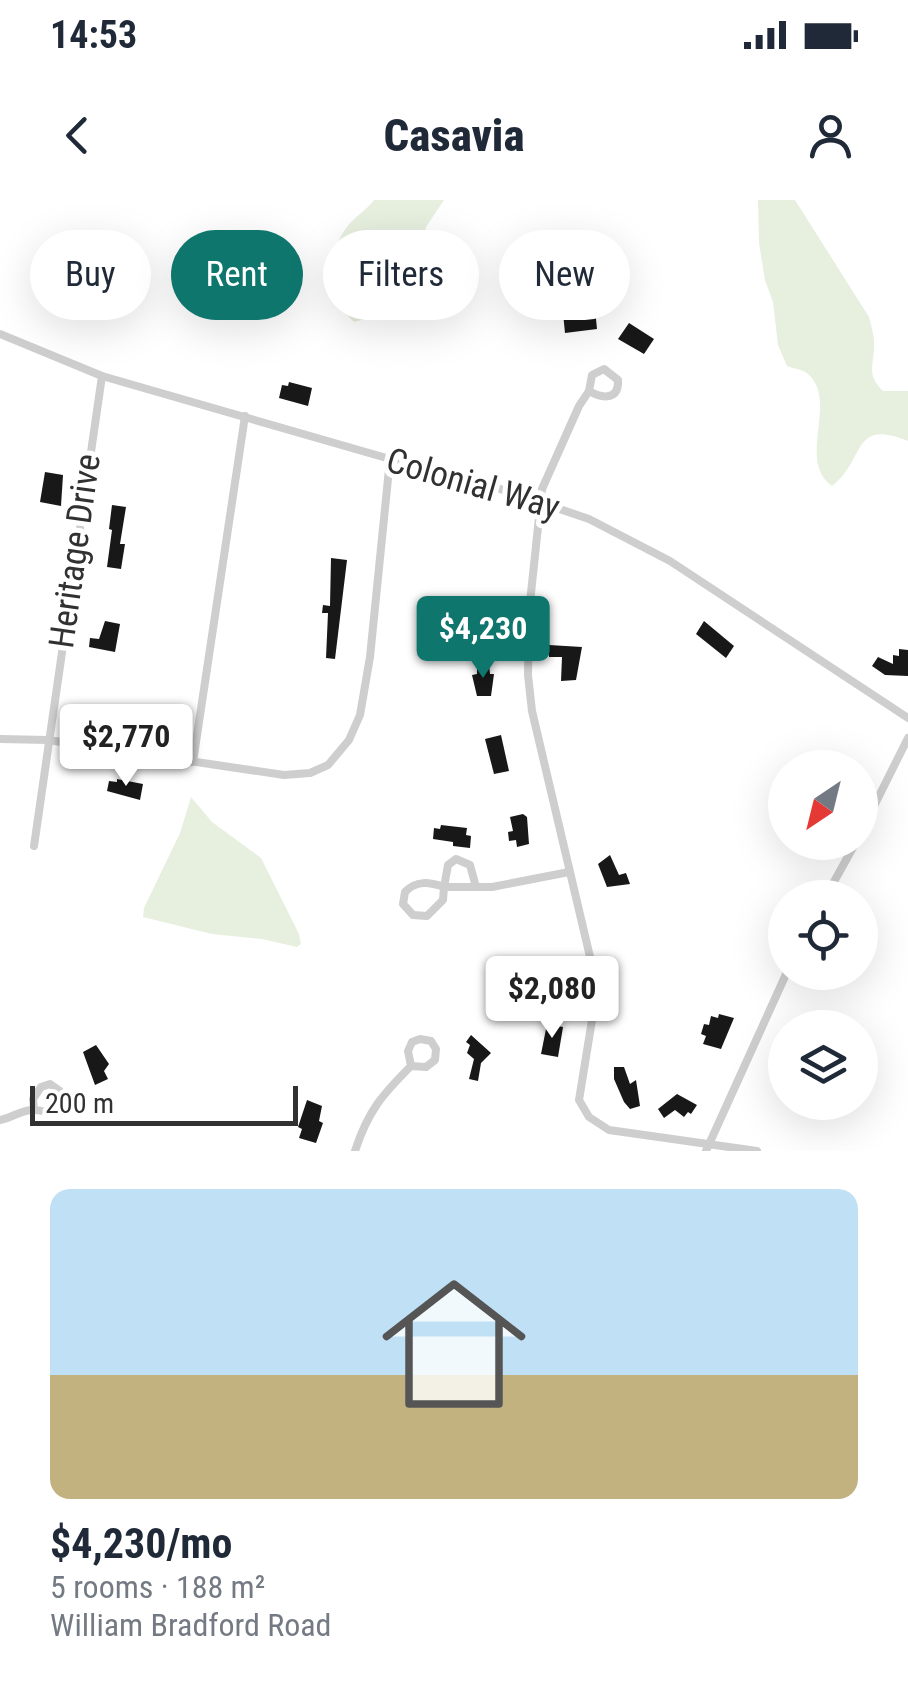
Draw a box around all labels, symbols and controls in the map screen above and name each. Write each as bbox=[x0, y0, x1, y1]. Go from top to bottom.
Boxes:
text: 14:53 bbox=[50, 13, 137, 57]
icon: back bbox=[50, 108, 105, 163]
icon: person bbox=[803, 108, 858, 163]
text: Casavia bbox=[383, 109, 525, 162]
chip: Buy bbox=[30, 230, 151, 320]
chip: Rent bbox=[171, 230, 303, 320]
chip: Filters bbox=[323, 230, 479, 320]
chip: New bbox=[499, 230, 630, 320]
street label: Colonial Way bbox=[382, 440, 564, 528]
street label: Heritage Drive bbox=[41, 451, 109, 651]
pin: $4,230 bbox=[402, 596, 564, 681]
text: $4,230 bbox=[439, 609, 527, 647]
pin: $2,770 bbox=[45, 704, 207, 789]
text: $2,770 bbox=[82, 717, 170, 755]
north arrow bbox=[768, 750, 878, 860]
map controls bbox=[768, 750, 878, 1120]
button: locate bbox=[768, 880, 878, 990]
pin: $2,080 bbox=[471, 956, 633, 1041]
text: $2,080 bbox=[508, 969, 596, 1007]
button: layers bbox=[768, 1010, 878, 1120]
scale bar bbox=[30, 1081, 298, 1126]
text: 200 m bbox=[45, 1087, 114, 1120]
icon: home bbox=[364, 1254, 544, 1434]
text: $4,230/mo bbox=[50, 1519, 232, 1568]
text: 5 rooms · 188 m² bbox=[50, 1568, 265, 1606]
text: William Bradford Road bbox=[50, 1606, 331, 1644]

